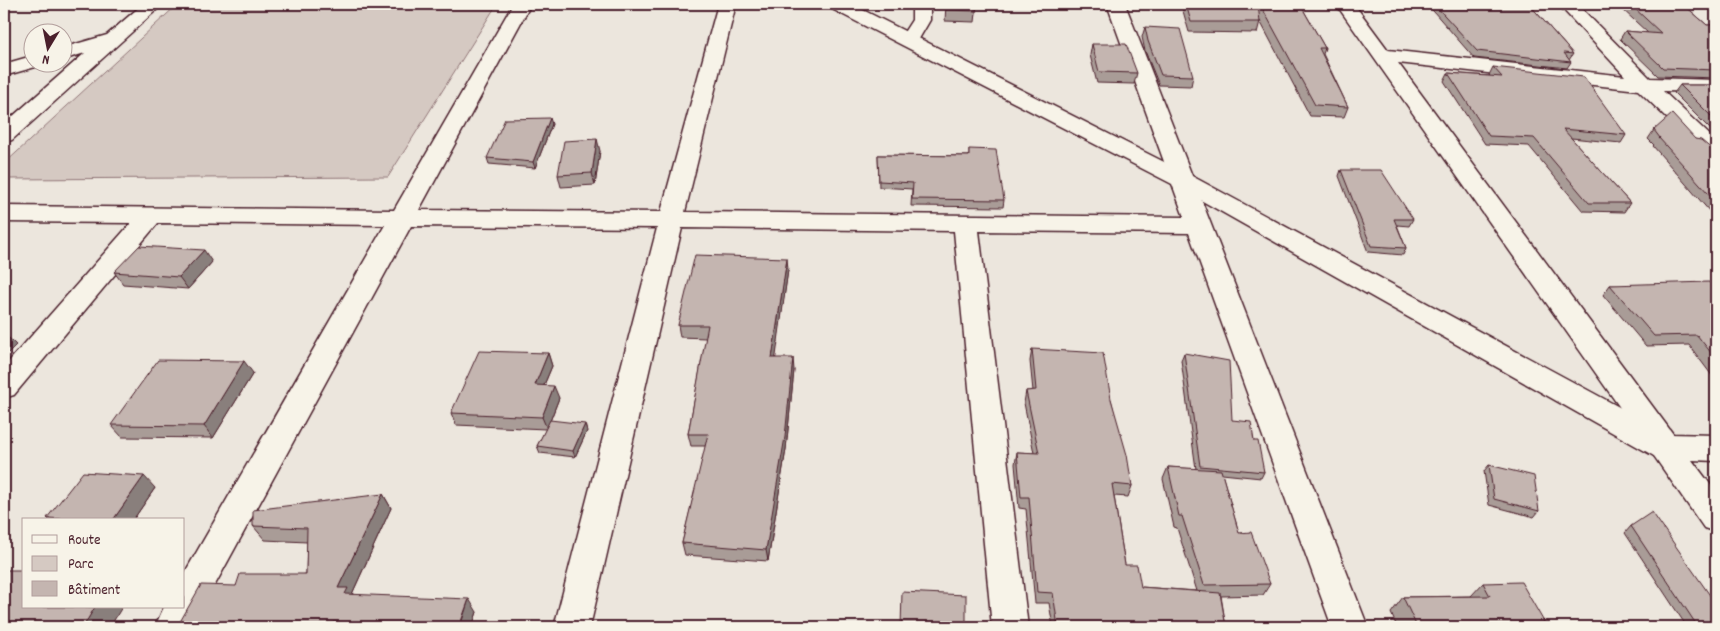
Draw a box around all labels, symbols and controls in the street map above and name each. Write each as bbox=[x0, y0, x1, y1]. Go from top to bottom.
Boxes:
north arrow bbox=[22, 22, 72, 72]
text: N bbox=[41, 48, 51, 69]
legend bbox=[22, 518, 185, 608]
text: Route bbox=[68, 530, 101, 552]
text: Parc bbox=[68, 554, 93, 576]
text: Bâtiment bbox=[68, 580, 121, 602]

